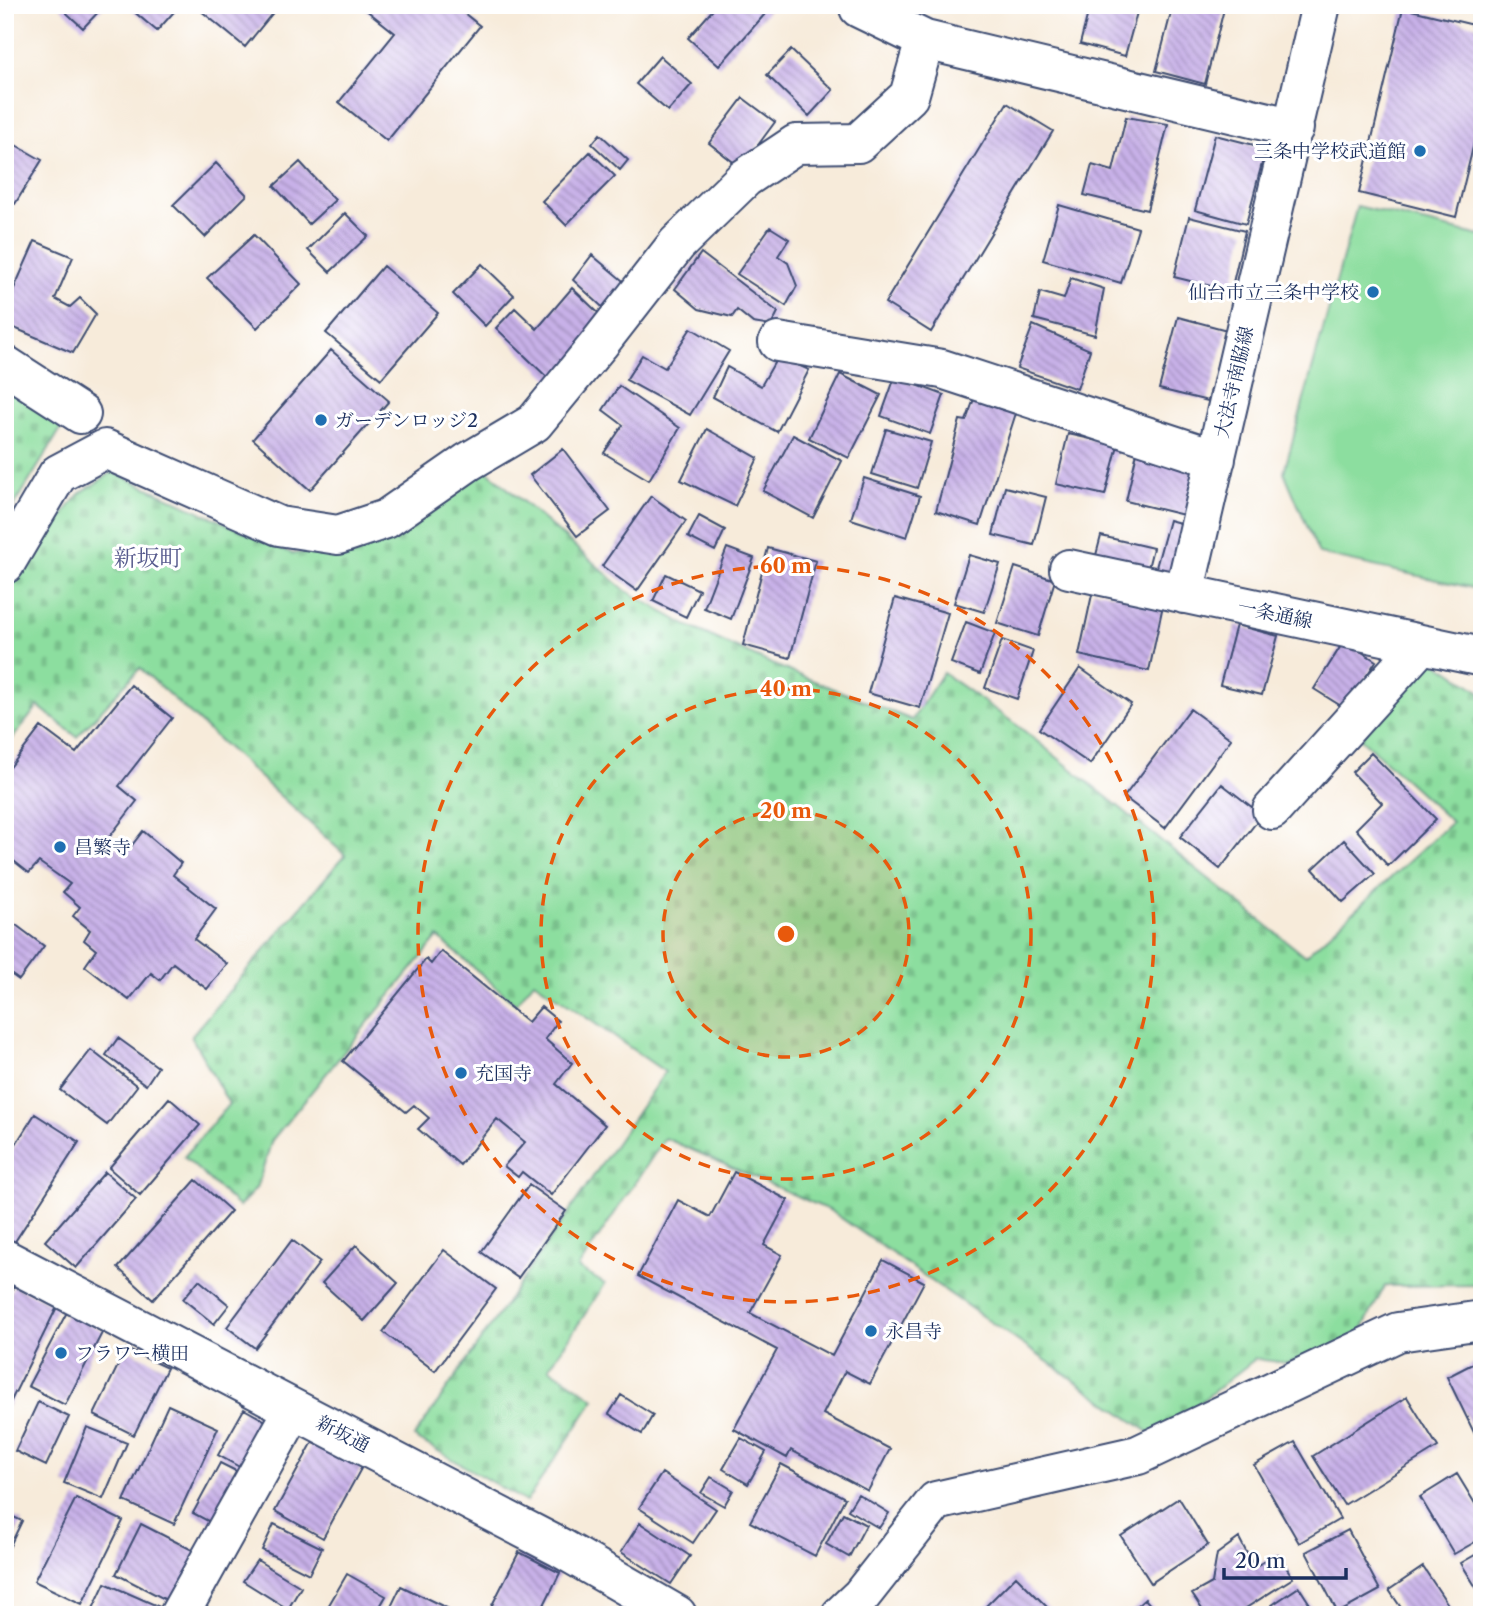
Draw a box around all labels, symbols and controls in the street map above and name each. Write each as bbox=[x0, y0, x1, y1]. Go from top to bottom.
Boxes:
place label: 三条中学校武道館 bbox=[1254, 140, 1406, 163]
marker: 三条中学校武道館 bbox=[1412, 143, 1428, 159]
place label: 仙台市立三条中学校 bbox=[1188, 281, 1359, 304]
marker: 仙台市立三条中学校 bbox=[1365, 284, 1381, 300]
street label: 大法寺南脇線 bbox=[1210, 324, 1258, 440]
place label: ガーデンロッジ2 bbox=[335, 409, 478, 432]
marker: ガーデンロッジ2 bbox=[313, 412, 329, 428]
district label: 新坂町 bbox=[114, 544, 183, 572]
text: 60 m bbox=[760, 553, 812, 578]
street label: 一条通線 bbox=[1235, 595, 1315, 633]
text: 40 m bbox=[760, 676, 812, 701]
text: 20 m bbox=[760, 798, 812, 823]
place label: 昌繁寺 bbox=[74, 836, 131, 859]
marker: 昌繁寺 bbox=[52, 839, 68, 855]
centre of rings bbox=[774, 922, 798, 946]
place label: 充国寺 bbox=[475, 1062, 532, 1085]
marker: 充国寺 bbox=[453, 1065, 469, 1081]
place label: 永昌寺 bbox=[885, 1320, 942, 1343]
marker: 永昌寺 bbox=[863, 1323, 879, 1339]
place label: フラワー横田 bbox=[75, 1342, 189, 1365]
marker: フラワー横田 bbox=[53, 1345, 69, 1361]
street label: 新坂通 bbox=[312, 1411, 374, 1457]
scale bar bbox=[1224, 1536, 1347, 1580]
text: 20 m bbox=[1235, 1548, 1286, 1573]

